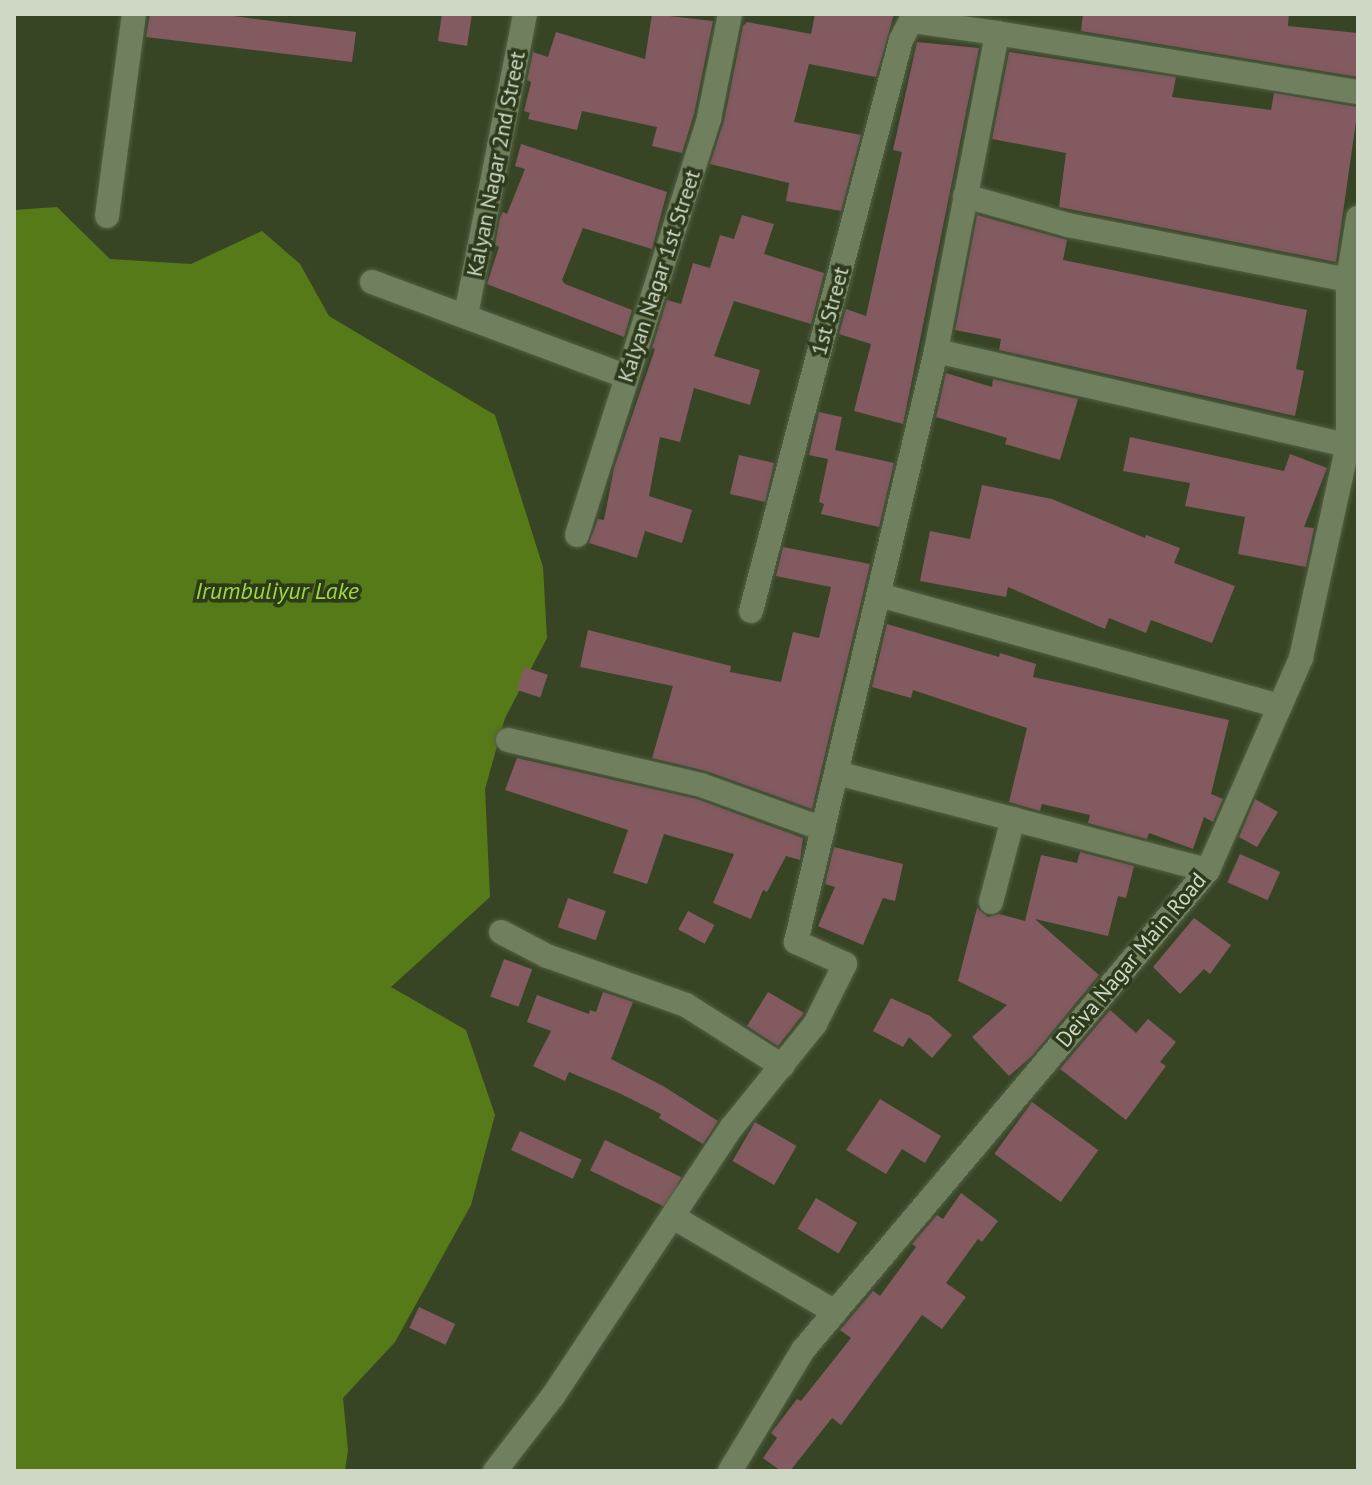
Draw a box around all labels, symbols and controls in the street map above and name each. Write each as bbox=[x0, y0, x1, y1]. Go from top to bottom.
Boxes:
street label: Kalyan Nagar 2nd Street bbox=[461, 49, 531, 279]
street label: Kalyan Nagar 1st Street bbox=[612, 166, 706, 386]
street label: 1st Street bbox=[806, 264, 854, 358]
water label: Irumbuliyur Lake bbox=[195, 577, 359, 605]
street label: Deiva Nagar Main Road bbox=[1050, 868, 1212, 1052]

